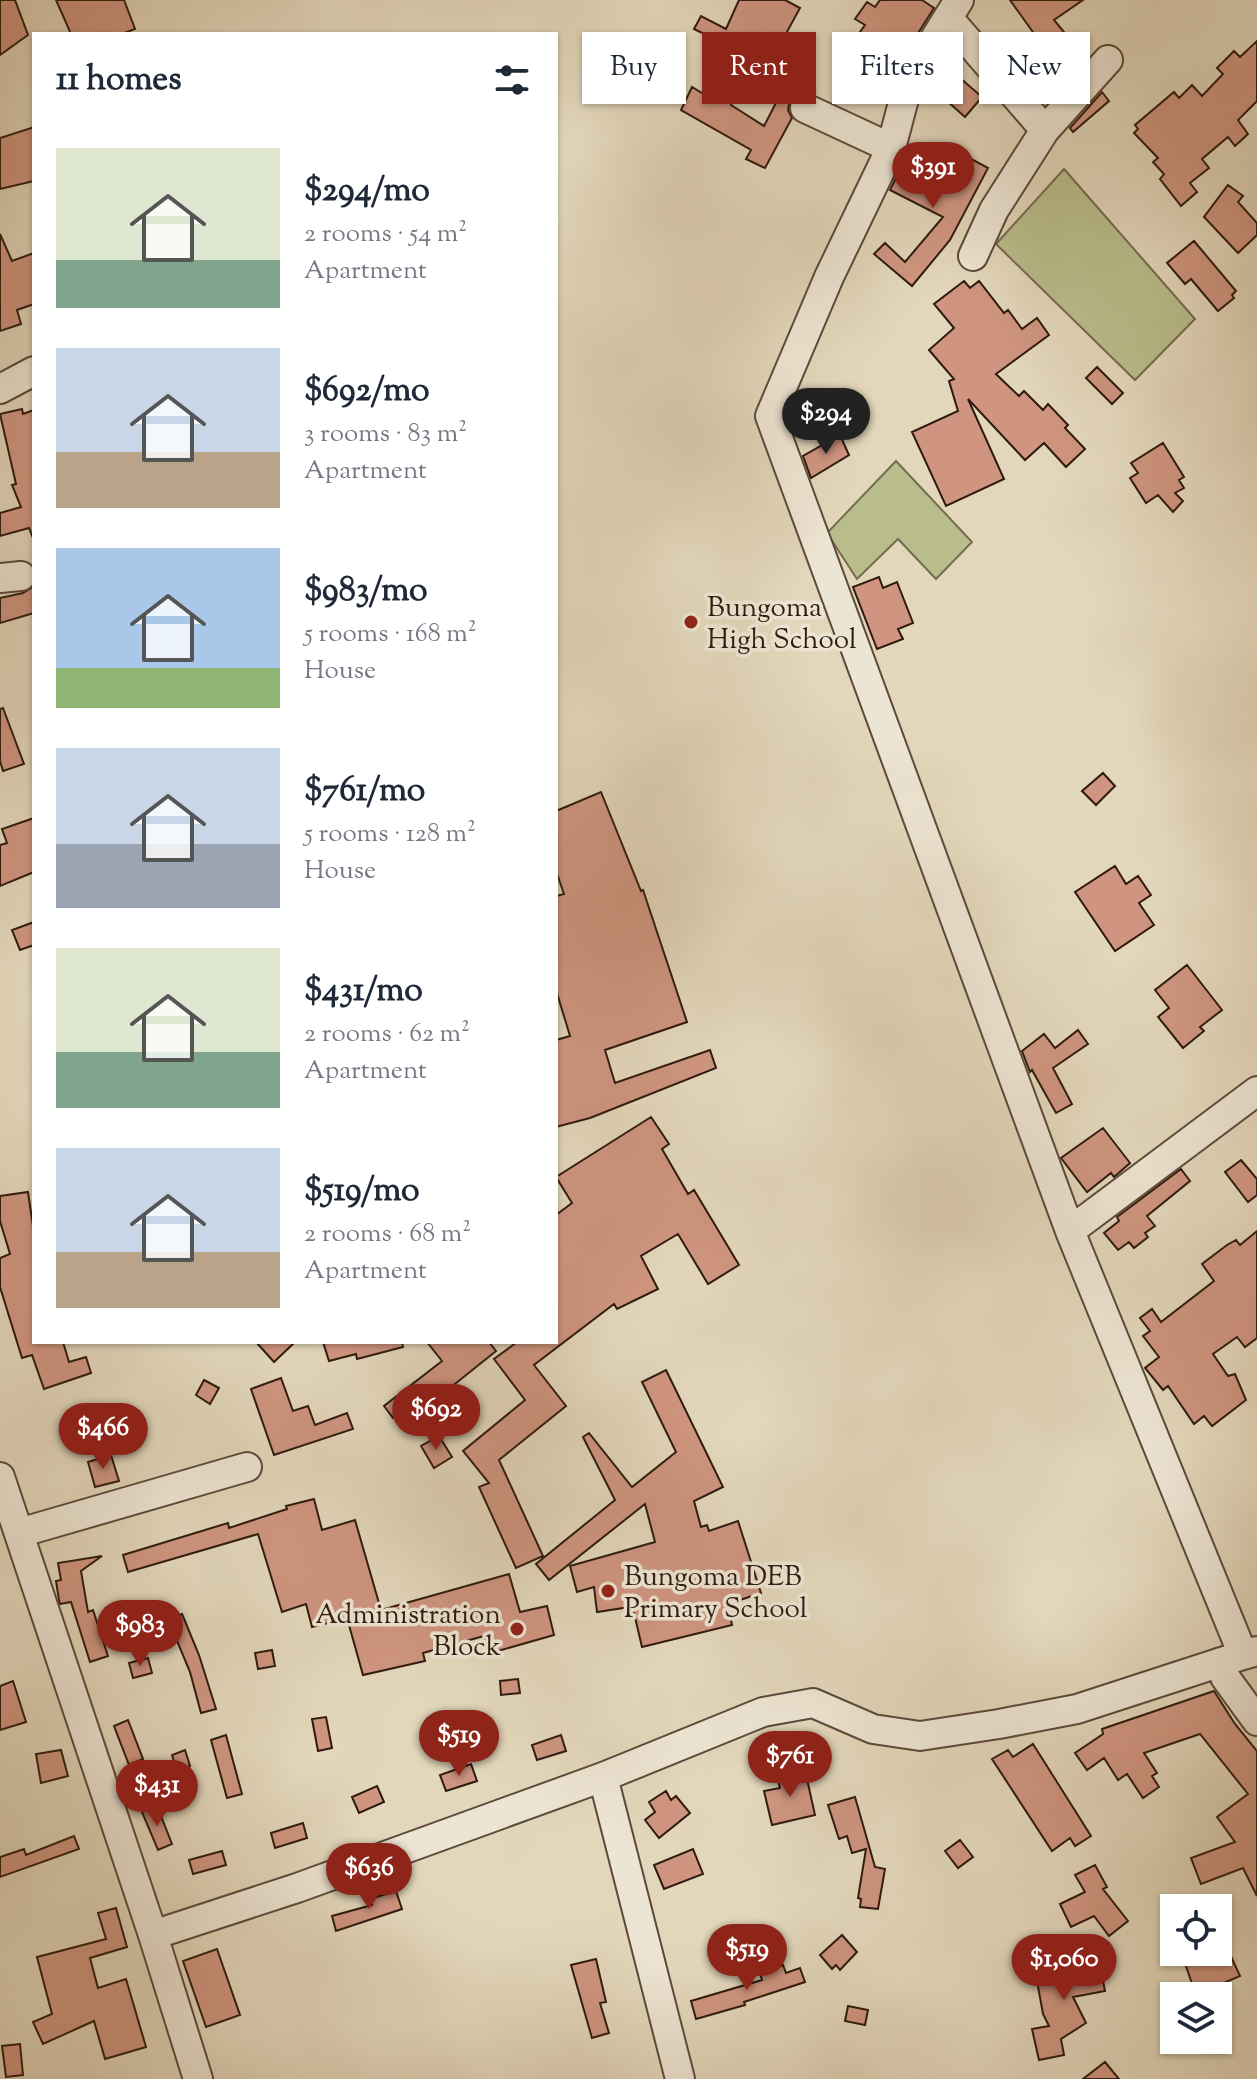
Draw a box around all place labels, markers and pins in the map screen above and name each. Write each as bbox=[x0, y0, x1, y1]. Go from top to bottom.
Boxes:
pin: $391 bbox=[886, 142, 980, 210]
pin: $294 bbox=[779, 388, 873, 456]
place label: Bungoma High School bbox=[707, 589, 857, 661]
marker: Bungoma High School bbox=[682, 613, 700, 631]
pin: $692 bbox=[389, 1384, 483, 1452]
pin: $466 bbox=[56, 1403, 150, 1471]
place label: Bungoma DEB Primary School bbox=[624, 1558, 808, 1630]
marker: Bungoma DEB Primary School bbox=[599, 1582, 617, 1600]
place label: Administration Block bbox=[315, 1596, 501, 1668]
pin: $983 bbox=[93, 1600, 187, 1668]
marker: Administration Block bbox=[508, 1620, 526, 1638]
pin: $519 bbox=[412, 1710, 506, 1778]
pin: $761 bbox=[743, 1731, 837, 1799]
pin: $431 bbox=[110, 1760, 204, 1828]
pin: $636 bbox=[322, 1843, 416, 1911]
pin: $519 bbox=[700, 1924, 794, 1992]
pin: $1,060 bbox=[999, 1934, 1129, 2002]

